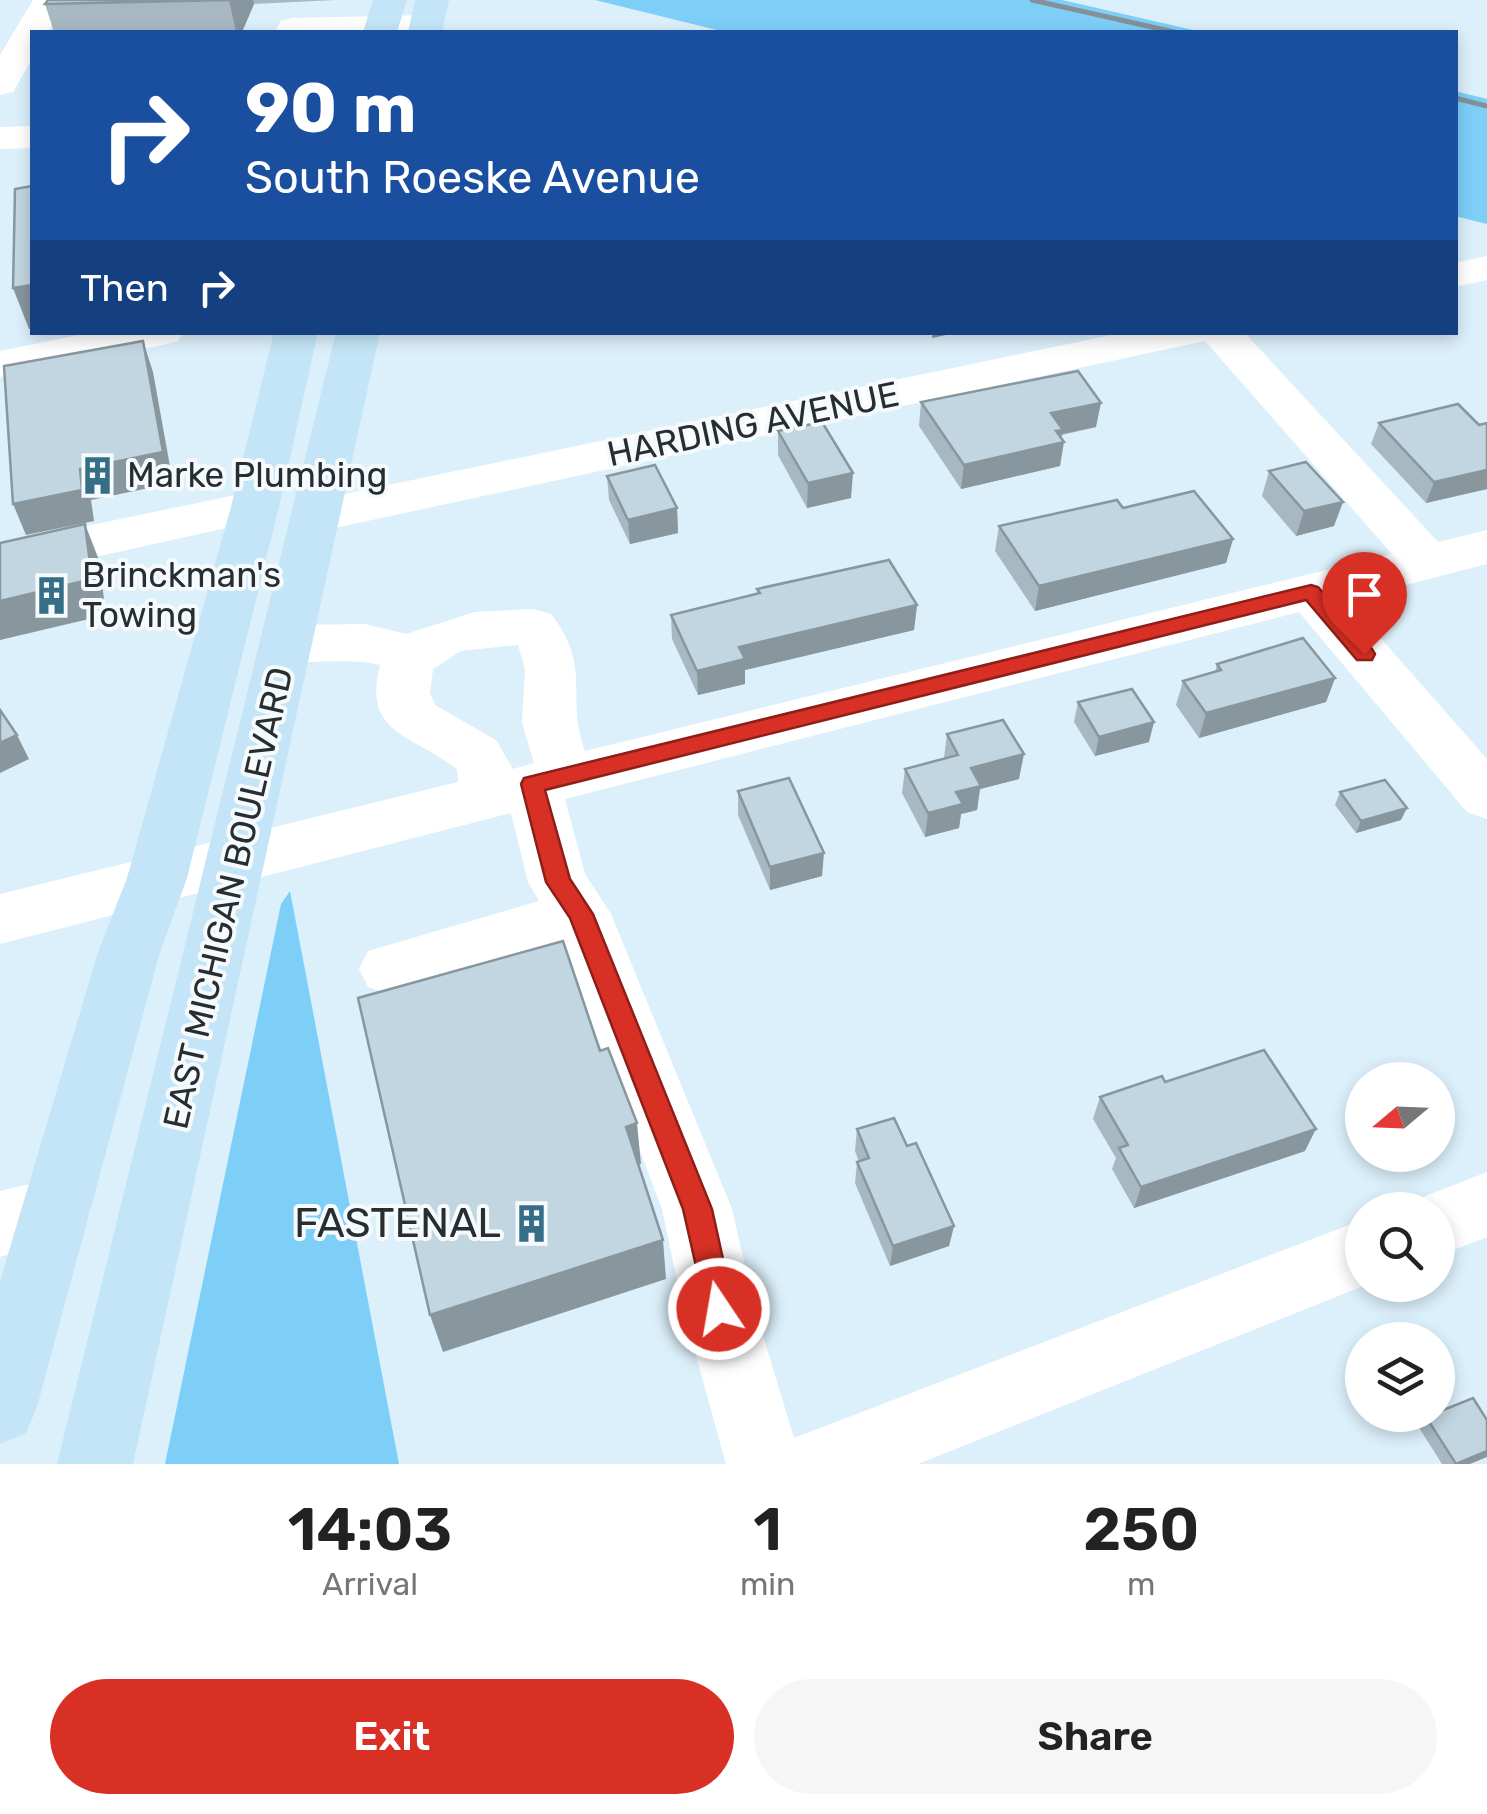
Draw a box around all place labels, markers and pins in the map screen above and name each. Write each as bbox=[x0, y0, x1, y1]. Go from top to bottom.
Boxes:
building icon: Marke Plumbing bbox=[76, 454, 118, 496]
place label: Marke Plumbing bbox=[127, 454, 387, 496]
pin bbox=[1322, 552, 1407, 655]
place label: Brinckman's Towing bbox=[82, 554, 281, 636]
building icon: Brinckman's Towing bbox=[31, 574, 73, 616]
place label: FASTENAL bbox=[294, 1198, 501, 1248]
building icon: FASTENAL bbox=[510, 1202, 552, 1244]

